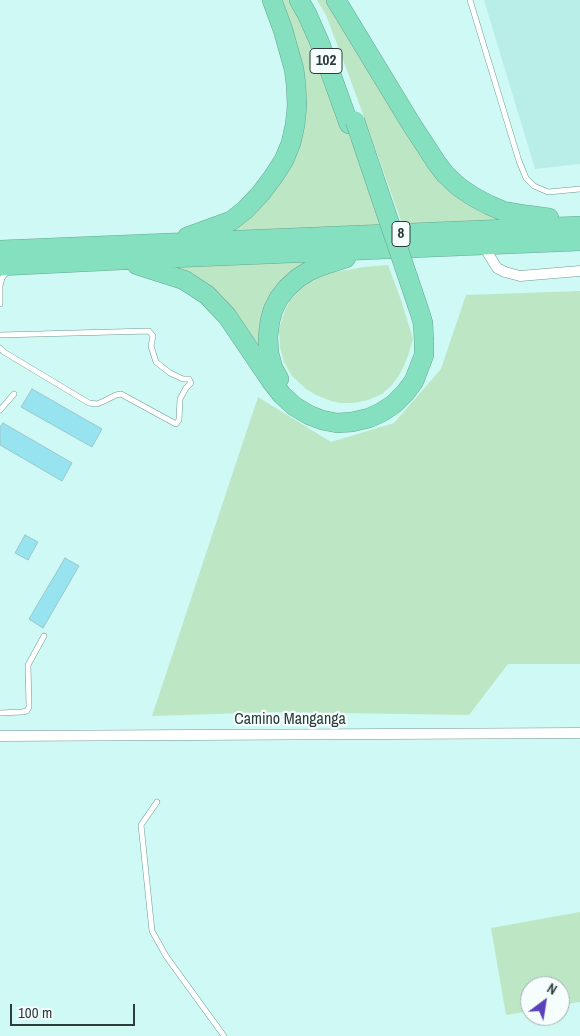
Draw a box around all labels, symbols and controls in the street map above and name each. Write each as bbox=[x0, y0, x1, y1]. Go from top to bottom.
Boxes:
road number: 102 bbox=[310, 48, 342, 74]
road number: 8 bbox=[392, 222, 410, 246]
street label: Camino Manganga bbox=[234, 710, 346, 730]
north arrow bbox=[520, 976, 570, 1026]
text: N bbox=[544, 979, 560, 999]
scale bar bbox=[12, 994, 138, 1026]
text: 100 m bbox=[18, 1002, 52, 1023]

